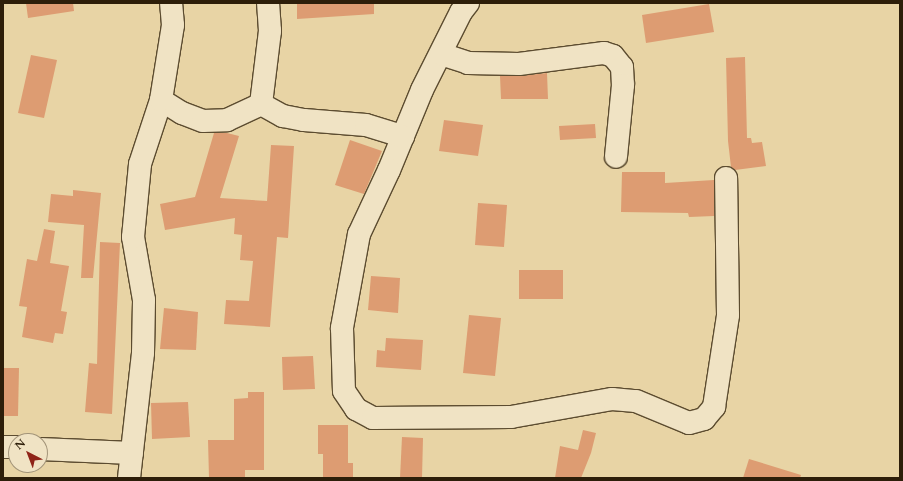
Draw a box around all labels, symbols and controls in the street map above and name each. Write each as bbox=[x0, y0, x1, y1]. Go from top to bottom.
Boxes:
north arrow bbox=[8, 433, 48, 473]
text: N bbox=[12, 436, 29, 453]

